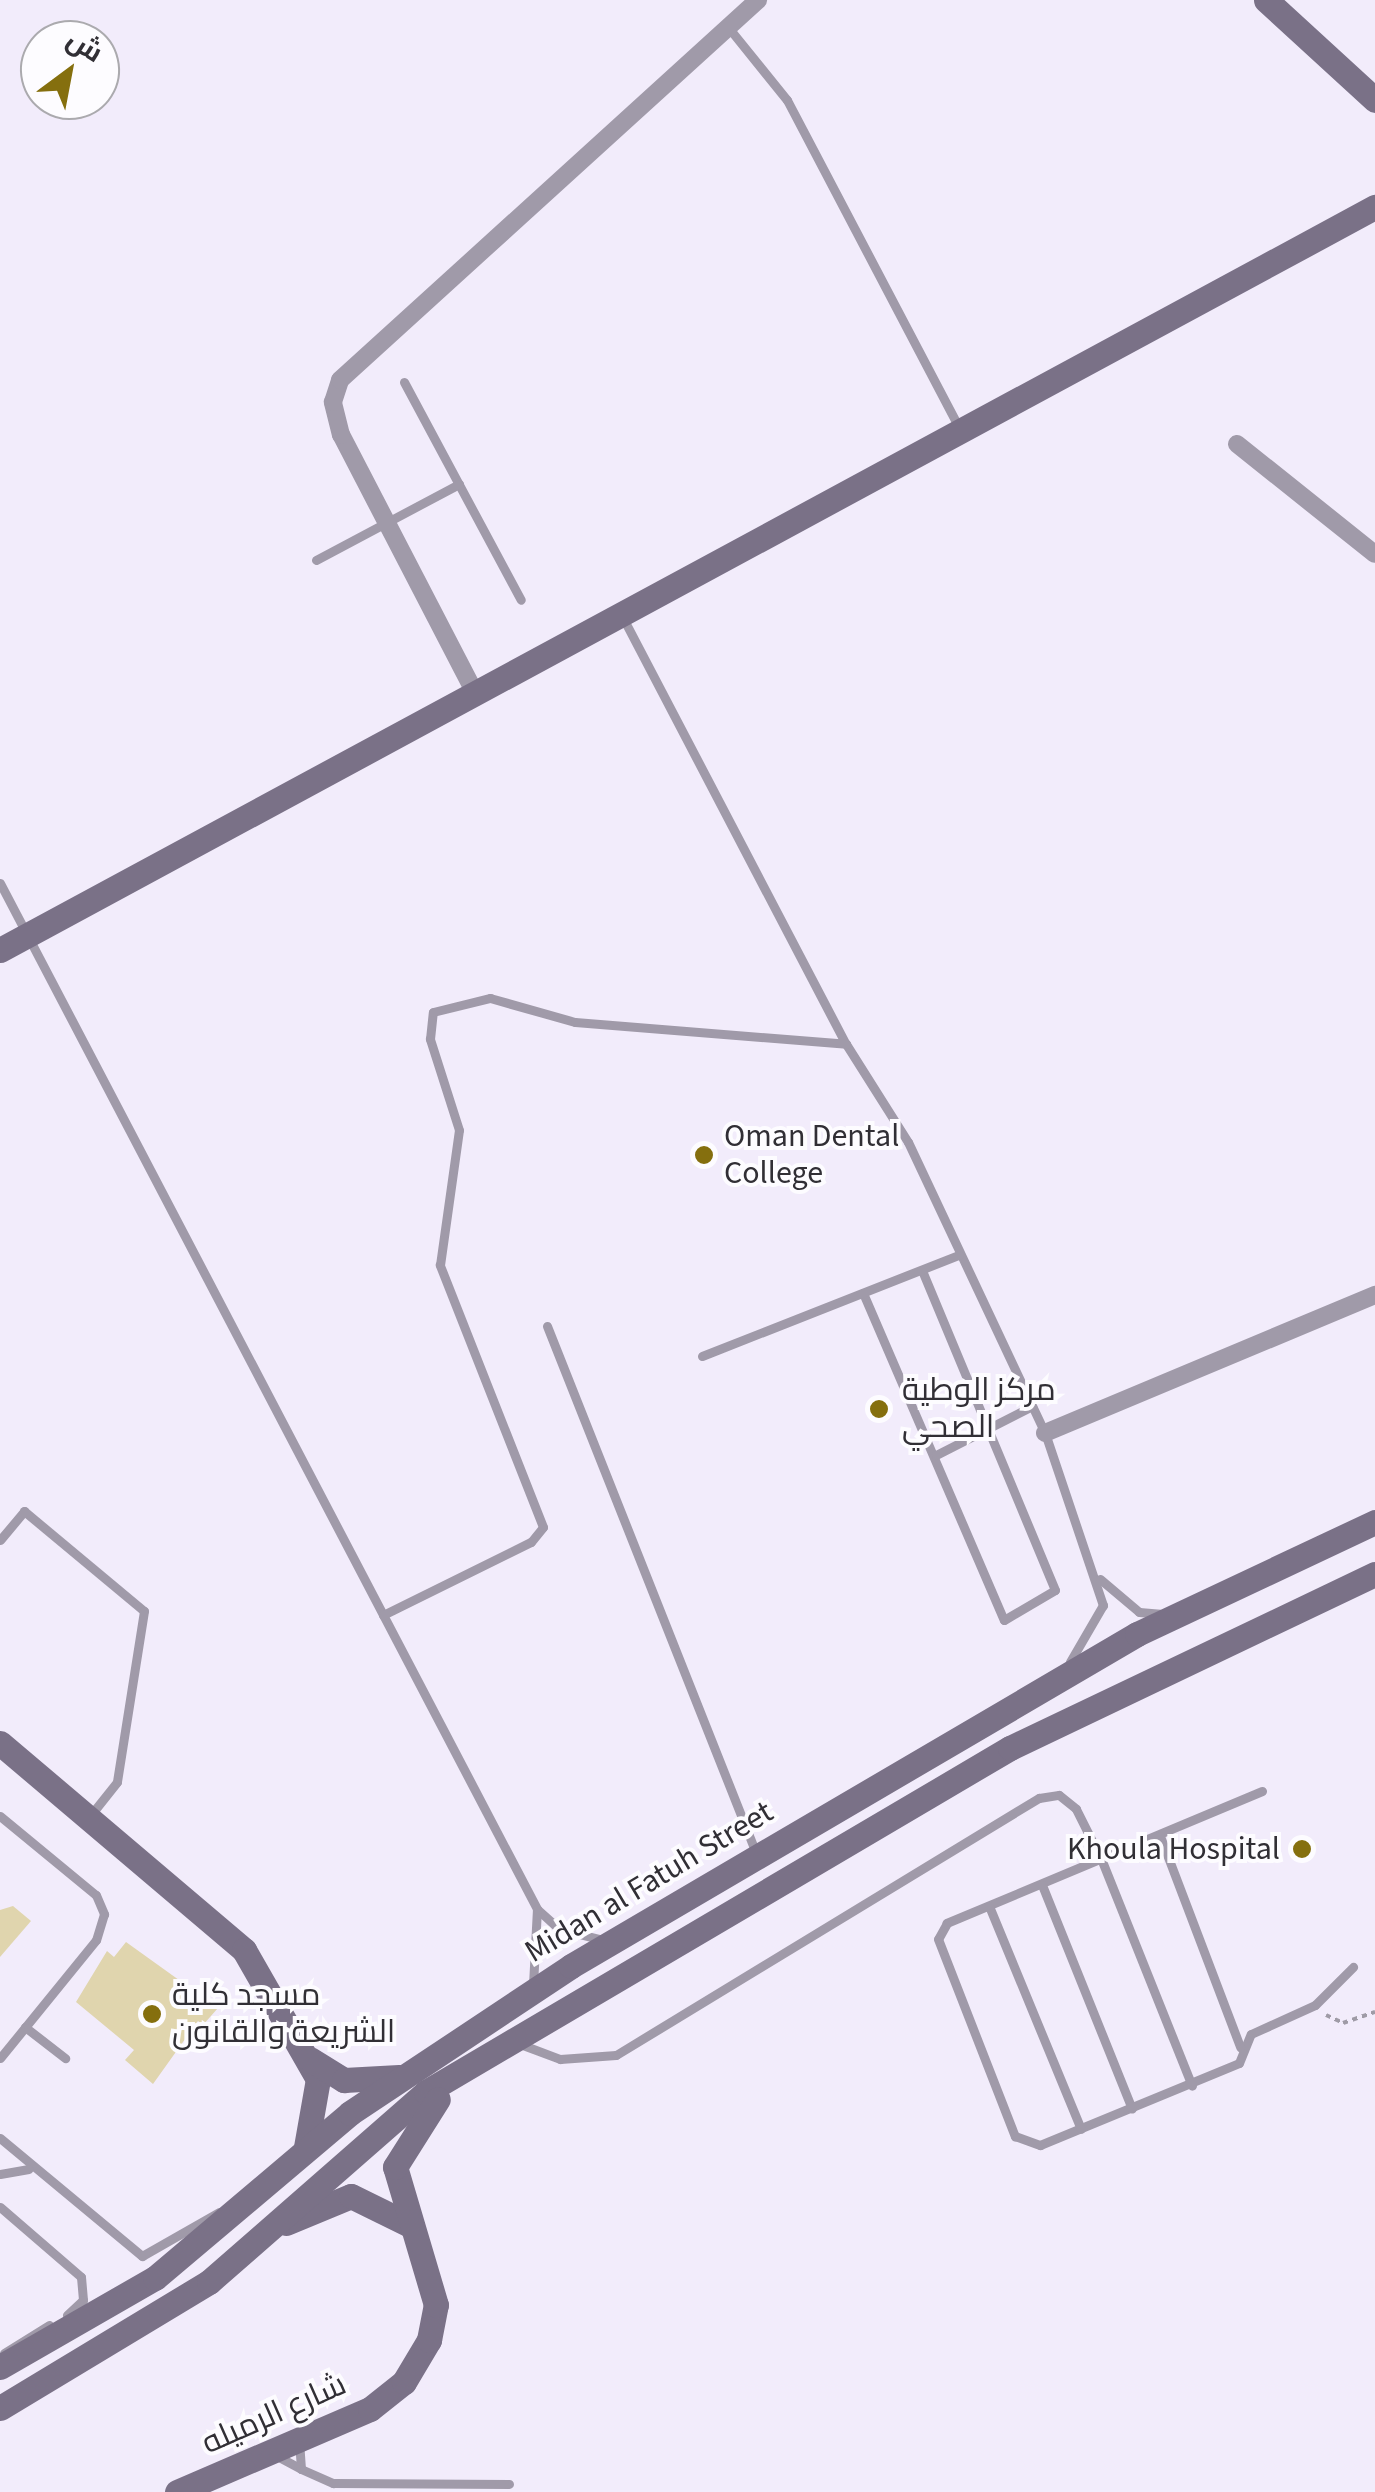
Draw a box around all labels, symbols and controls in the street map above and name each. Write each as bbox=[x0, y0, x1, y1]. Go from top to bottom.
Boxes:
north arrow bbox=[20, 20, 120, 120]
text: ش bbox=[59, 20, 111, 73]
place label: Oman Dental College bbox=[724, 1118, 899, 1193]
marker: Oman Dental College bbox=[693, 1144, 715, 1166]
place label: مركز الوطية الصحي bbox=[902, 1372, 1056, 1447]
marker: مركز الوطية الصحي bbox=[866, 1396, 892, 1422]
street label: Midan al Fatuh Street bbox=[518, 1793, 780, 1971]
place label: Khoula Hospital bbox=[1067, 1830, 1280, 1868]
marker: Khoula Hospital bbox=[1289, 1836, 1315, 1862]
place label: مسجد كلية الشريعة والقانون bbox=[172, 1977, 395, 2052]
marker: مسجد كلية الشريعة والقانون bbox=[141, 2003, 163, 2025]
street label: شارع الرميله bbox=[196, 2365, 352, 2463]

